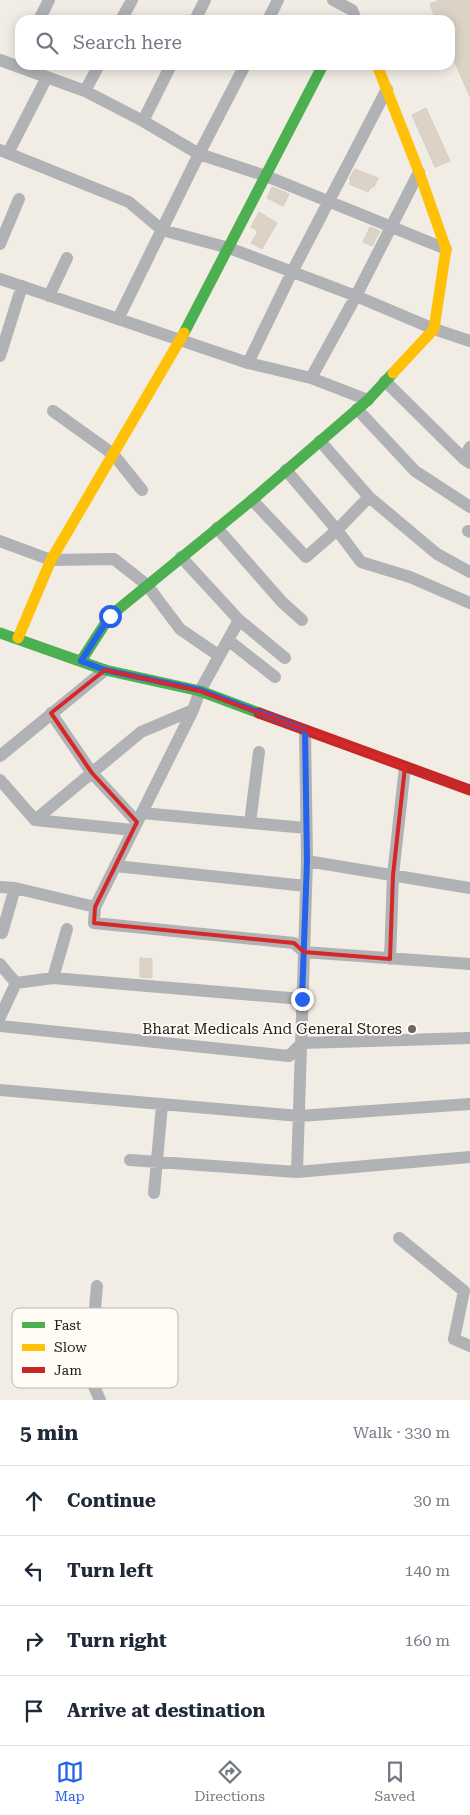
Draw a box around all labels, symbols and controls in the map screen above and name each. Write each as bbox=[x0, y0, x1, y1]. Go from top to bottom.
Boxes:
search box bbox=[15, 15, 455, 70]
icon: search bbox=[33, 29, 61, 57]
text: Search here bbox=[73, 31, 182, 54]
route start bbox=[99, 605, 122, 628]
route end bbox=[291, 988, 314, 1011]
place label: Bharat Medicals And General Stores bbox=[142, 1020, 402, 1038]
marker: Bharat Medicals And General Stores bbox=[406, 1023, 418, 1035]
legend bbox=[12, 1308, 178, 1388]
text: Fast bbox=[54, 1317, 81, 1333]
text: Slow bbox=[54, 1339, 87, 1355]
text: Jam bbox=[54, 1362, 82, 1378]
text: 5 min bbox=[20, 1421, 78, 1445]
text: Walk · 330 m bbox=[353, 1423, 450, 1442]
icon: ahead bbox=[20, 1487, 48, 1515]
text: Continue bbox=[67, 1489, 156, 1512]
text: 30 m bbox=[413, 1491, 450, 1510]
icon: left bbox=[20, 1557, 48, 1585]
text: Turn left bbox=[67, 1559, 153, 1582]
text: 140 m bbox=[404, 1561, 450, 1580]
icon: right bbox=[20, 1627, 48, 1655]
text: Turn right bbox=[67, 1629, 167, 1652]
text: 160 m bbox=[404, 1631, 450, 1650]
icon: arrive bbox=[20, 1697, 48, 1725]
text: Arrive at destination bbox=[67, 1699, 265, 1722]
tab: Map bbox=[55, 1758, 85, 1804]
tab: Directions bbox=[194, 1758, 265, 1804]
tab: Saved bbox=[375, 1758, 415, 1804]

